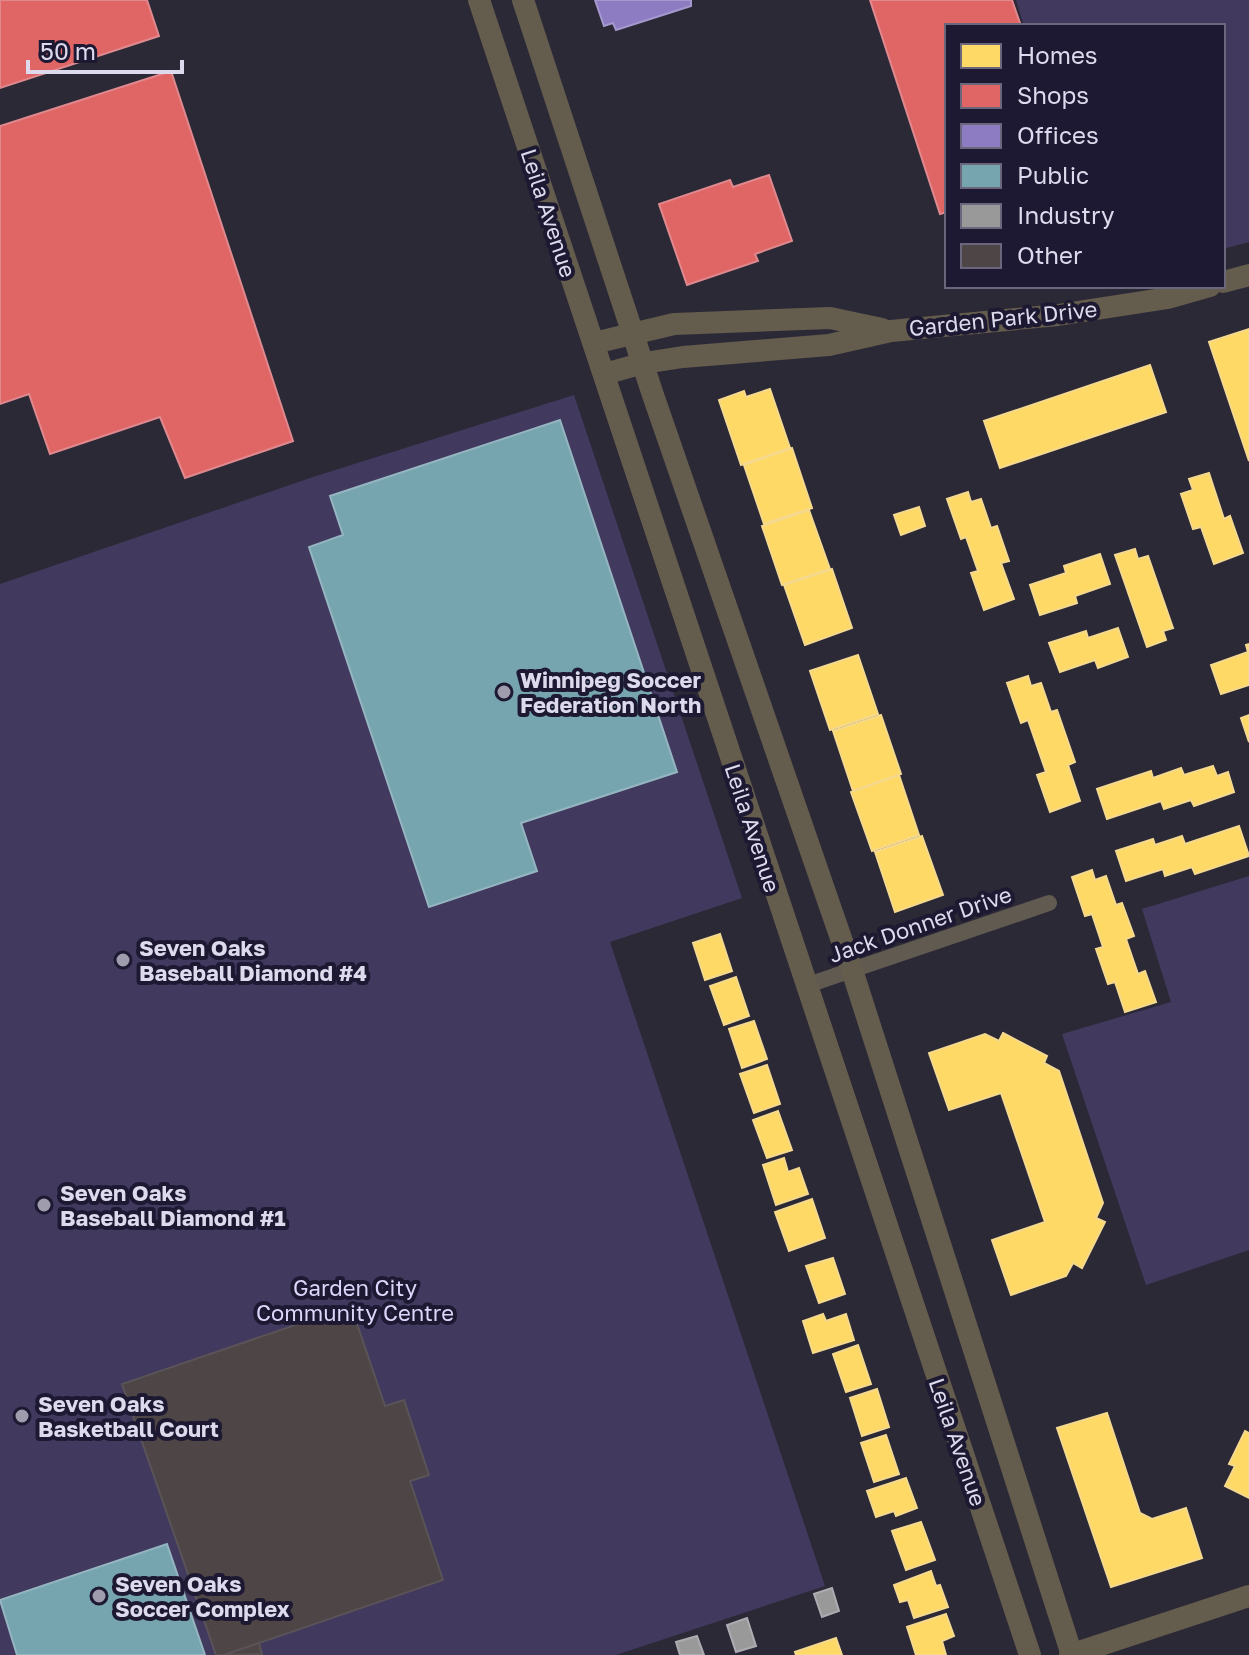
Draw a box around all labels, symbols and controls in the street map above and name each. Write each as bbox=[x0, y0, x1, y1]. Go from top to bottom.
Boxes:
scale bar bbox=[28, 24, 182, 74]
legend bbox=[945, 24, 1225, 288]
text: 50 m bbox=[40, 36, 96, 65]
text: Homes bbox=[1017, 40, 1098, 69]
text: Shops bbox=[1017, 80, 1089, 109]
text: Offices bbox=[1017, 120, 1099, 149]
street label: Leila Avenue bbox=[516, 145, 582, 281]
text: Public bbox=[1017, 160, 1089, 189]
text: Industry bbox=[1017, 200, 1114, 229]
text: Other bbox=[1017, 240, 1082, 269]
street label: Garden Park Drive bbox=[907, 295, 1099, 341]
place label: Winnipeg Soccer Federation North bbox=[520, 666, 701, 718]
marker: Winnipeg Soccer Federation North bbox=[495, 683, 513, 701]
street label: Leila Avenue bbox=[720, 760, 786, 896]
street label: Jack Donner Drive bbox=[825, 880, 1015, 968]
place label: Seven Oaks Baseball Diamond #4 bbox=[139, 934, 367, 986]
marker: Seven Oaks Baseball Diamond #4 bbox=[114, 951, 132, 969]
place label: Seven Oaks Baseball Diamond #1 bbox=[60, 1179, 286, 1231]
marker: Seven Oaks Baseball Diamond #1 bbox=[35, 1196, 53, 1214]
park label: Garden City Community Centre bbox=[256, 1274, 454, 1326]
street label: Leila Avenue bbox=[923, 1374, 993, 1510]
place label: Seven Oaks Basketball Court bbox=[38, 1390, 219, 1442]
marker: Seven Oaks Basketball Court bbox=[13, 1407, 31, 1425]
place label: Seven Oaks Soccer Complex bbox=[115, 1570, 290, 1622]
marker: Seven Oaks Soccer Complex bbox=[90, 1587, 108, 1605]

